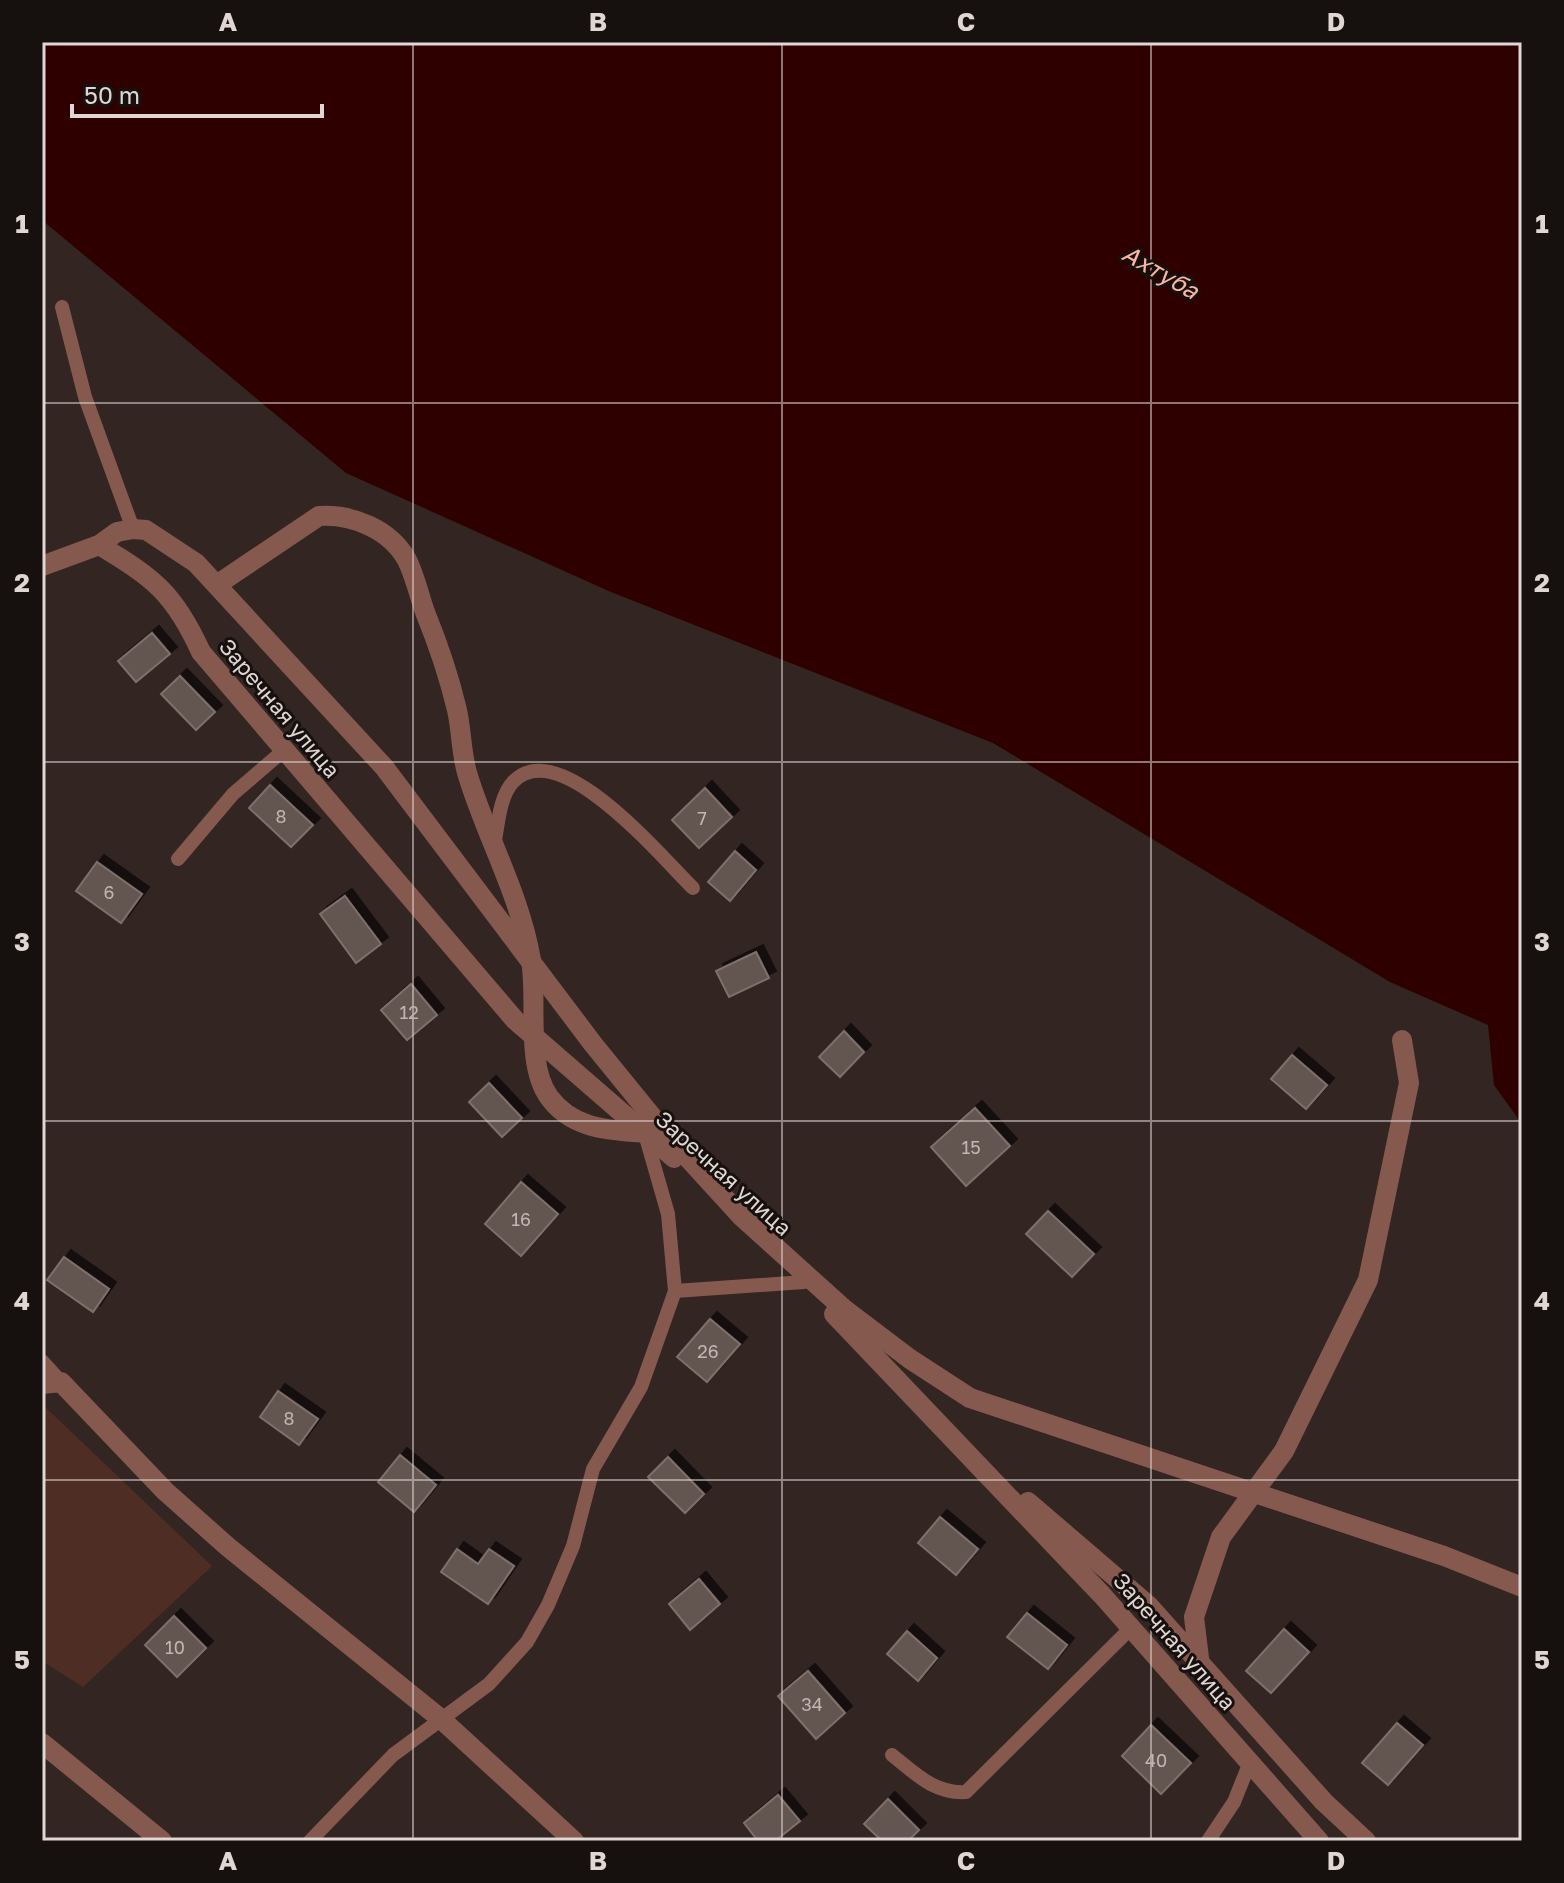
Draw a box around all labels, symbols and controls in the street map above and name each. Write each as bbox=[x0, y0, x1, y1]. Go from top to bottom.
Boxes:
text: A bbox=[219, 6, 238, 37]
text: B bbox=[589, 6, 607, 37]
text: C bbox=[957, 6, 975, 37]
text: D bbox=[1327, 6, 1345, 37]
scale bar bbox=[72, 68, 322, 118]
text: 50 m bbox=[84, 80, 140, 109]
text: 1 bbox=[15, 208, 29, 239]
text: 1 bbox=[1535, 208, 1549, 239]
water label: Ахтуба bbox=[1117, 238, 1206, 306]
text: 2 bbox=[14, 567, 30, 598]
text: 2 bbox=[1534, 567, 1550, 598]
street label: Заречная улица bbox=[214, 633, 346, 783]
house number: 8 bbox=[276, 805, 286, 827]
house number: 7 bbox=[697, 807, 707, 829]
house number: 6 bbox=[104, 881, 114, 903]
text: 3 bbox=[14, 926, 30, 957]
text: 3 bbox=[1534, 926, 1550, 957]
house number: 12 bbox=[399, 1001, 419, 1023]
street label: Заречная улица bbox=[651, 1105, 797, 1241]
house number: 15 bbox=[961, 1136, 981, 1158]
house number: 16 bbox=[511, 1208, 531, 1230]
text: 4 bbox=[14, 1285, 30, 1316]
text: 4 bbox=[1534, 1285, 1550, 1316]
house number: 26 bbox=[697, 1340, 719, 1362]
house number: 8 bbox=[284, 1407, 294, 1429]
street label: Заречная улица bbox=[1108, 1567, 1242, 1715]
house number: 10 bbox=[165, 1636, 185, 1658]
text: 5 bbox=[14, 1644, 30, 1675]
text: 5 bbox=[1534, 1644, 1550, 1675]
house number: 34 bbox=[801, 1693, 823, 1715]
house number: 40 bbox=[1145, 1749, 1167, 1771]
text: A bbox=[219, 1845, 238, 1876]
text: B bbox=[589, 1845, 607, 1876]
text: C bbox=[957, 1845, 975, 1876]
text: D bbox=[1327, 1845, 1345, 1876]

